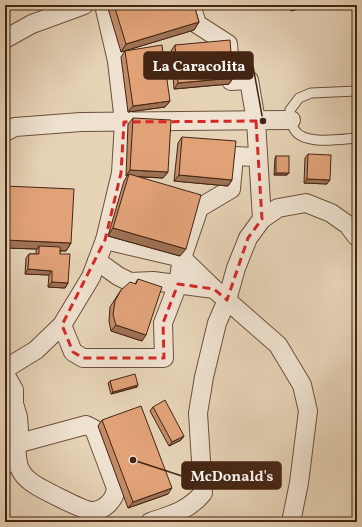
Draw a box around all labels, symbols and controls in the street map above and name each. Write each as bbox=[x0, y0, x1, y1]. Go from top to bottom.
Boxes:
callout: La Caracolita bbox=[144, 52, 253, 79]
text: La Caracolita bbox=[152, 57, 246, 78]
callout: McDonald's bbox=[182, 462, 281, 489]
text: McDonald's bbox=[191, 467, 273, 488]

